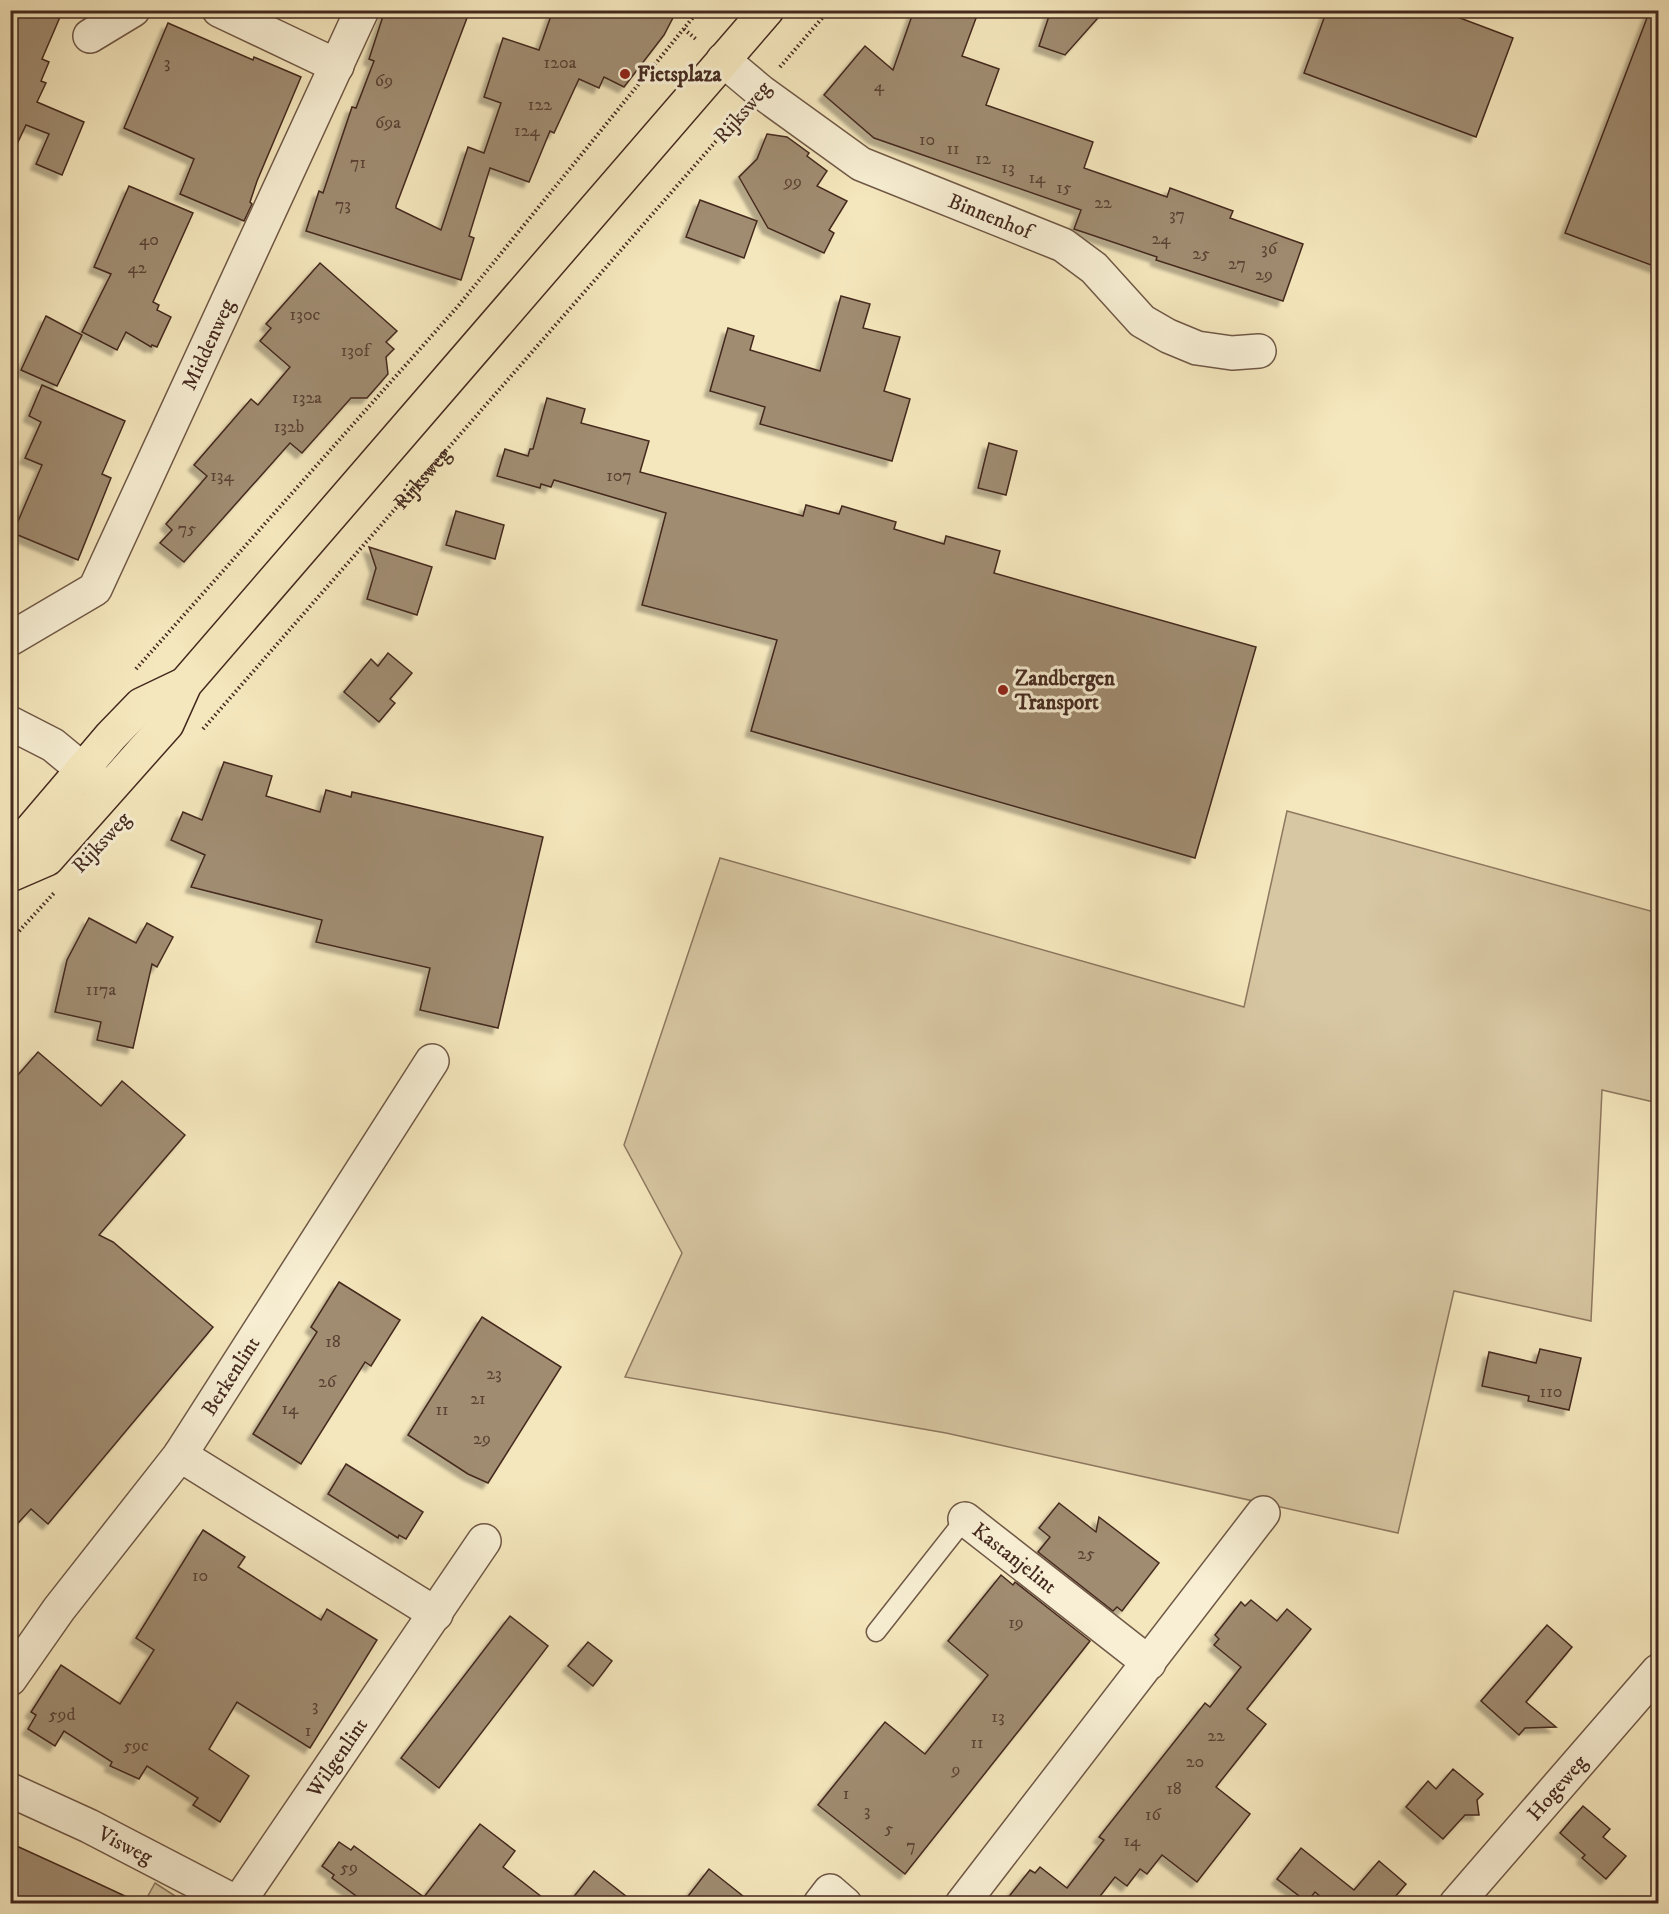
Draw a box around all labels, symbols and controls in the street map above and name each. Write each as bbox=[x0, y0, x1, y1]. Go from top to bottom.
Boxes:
house number: 3 bbox=[164, 52, 170, 74]
house number: 120a bbox=[544, 52, 577, 74]
place label: Fietsplaza bbox=[637, 62, 722, 88]
marker: Fietsplaza bbox=[618, 67, 632, 81]
house number: 69 bbox=[375, 70, 393, 92]
house number: 4 bbox=[874, 75, 885, 97]
street label: Rijksweg bbox=[709, 76, 777, 149]
house number: 122 bbox=[528, 94, 552, 116]
house number: 69a bbox=[375, 112, 401, 134]
house number: 124 bbox=[514, 120, 541, 142]
house number: 10 bbox=[919, 129, 935, 151]
house number: 11 bbox=[946, 138, 960, 160]
house number: 12 bbox=[975, 148, 991, 170]
house number: 71 bbox=[350, 152, 366, 174]
house number: 13 bbox=[1001, 157, 1015, 179]
house number: 14 bbox=[1029, 167, 1046, 189]
house number: 99 bbox=[783, 171, 802, 193]
house number: 15 bbox=[1056, 177, 1072, 199]
street label: Binnenhof bbox=[944, 188, 1038, 246]
house number: 22 bbox=[1094, 192, 1112, 214]
house number: 73 bbox=[335, 194, 351, 216]
house number: 37 bbox=[1169, 204, 1185, 226]
house number: 24 bbox=[1151, 228, 1171, 250]
house number: 40 bbox=[139, 229, 159, 251]
house number: 36 bbox=[1261, 238, 1278, 260]
house number: 25 bbox=[1192, 243, 1210, 265]
house number: 27 bbox=[1228, 253, 1246, 275]
house number: 42 bbox=[127, 257, 147, 279]
house number: 29 bbox=[1255, 264, 1273, 286]
street label: Middenweg bbox=[176, 294, 241, 395]
house number: 130c bbox=[290, 304, 321, 326]
house number: 130f bbox=[341, 340, 373, 362]
house number: 132a bbox=[292, 387, 322, 409]
house number: 132b bbox=[274, 416, 304, 438]
street label: Rijksweg bbox=[389, 442, 457, 515]
house number: 134 bbox=[210, 465, 234, 487]
house number: 107 bbox=[606, 465, 632, 487]
house number: 75 bbox=[178, 518, 196, 540]
place label: Zandbergen Transport bbox=[1014, 666, 1116, 716]
marker: Zandbergen Transport bbox=[996, 683, 1010, 697]
street label: Rijksweg bbox=[67, 806, 137, 879]
house number: 117a bbox=[86, 979, 117, 1001]
house number: 18 bbox=[325, 1331, 341, 1353]
street label: Berkenlint bbox=[196, 1332, 266, 1421]
house number: 23 bbox=[486, 1363, 502, 1385]
house number: 26 bbox=[318, 1371, 337, 1393]
house number: 110 bbox=[1540, 1381, 1562, 1403]
house number: 21 bbox=[470, 1388, 486, 1410]
house number: 14 bbox=[282, 1398, 299, 1420]
house number: 11 bbox=[435, 1399, 449, 1421]
house number: 29 bbox=[473, 1428, 491, 1450]
street label: Kastanjelint bbox=[966, 1517, 1062, 1600]
house number: 25 bbox=[1077, 1543, 1095, 1565]
house number: 10 bbox=[192, 1565, 208, 1587]
house number: 19 bbox=[1008, 1612, 1024, 1634]
house number: 3 bbox=[312, 1695, 318, 1717]
house number: 59d bbox=[49, 1704, 75, 1726]
house number: 13 bbox=[991, 1706, 1005, 1728]
street label: Wilgenlint bbox=[301, 1713, 374, 1803]
house number: 1 bbox=[305, 1720, 311, 1742]
house number: 22 bbox=[1207, 1725, 1225, 1747]
house number: 11 bbox=[970, 1732, 984, 1754]
house number: 59c bbox=[123, 1735, 149, 1757]
street label: Hogeweg bbox=[1522, 1749, 1594, 1827]
house number: 20 bbox=[1186, 1751, 1204, 1773]
house number: 9 bbox=[951, 1759, 960, 1781]
house number: 18 bbox=[1166, 1778, 1182, 1800]
house number: 1 bbox=[843, 1783, 849, 1805]
house number: 3 bbox=[864, 1800, 870, 1822]
house number: 16 bbox=[1145, 1804, 1162, 1826]
house number: 5 bbox=[885, 1818, 894, 1840]
street label: Visweg bbox=[92, 1821, 157, 1871]
house number: 14 bbox=[1124, 1830, 1141, 1852]
house number: 7 bbox=[906, 1835, 916, 1857]
house number: 59 bbox=[340, 1857, 358, 1879]

